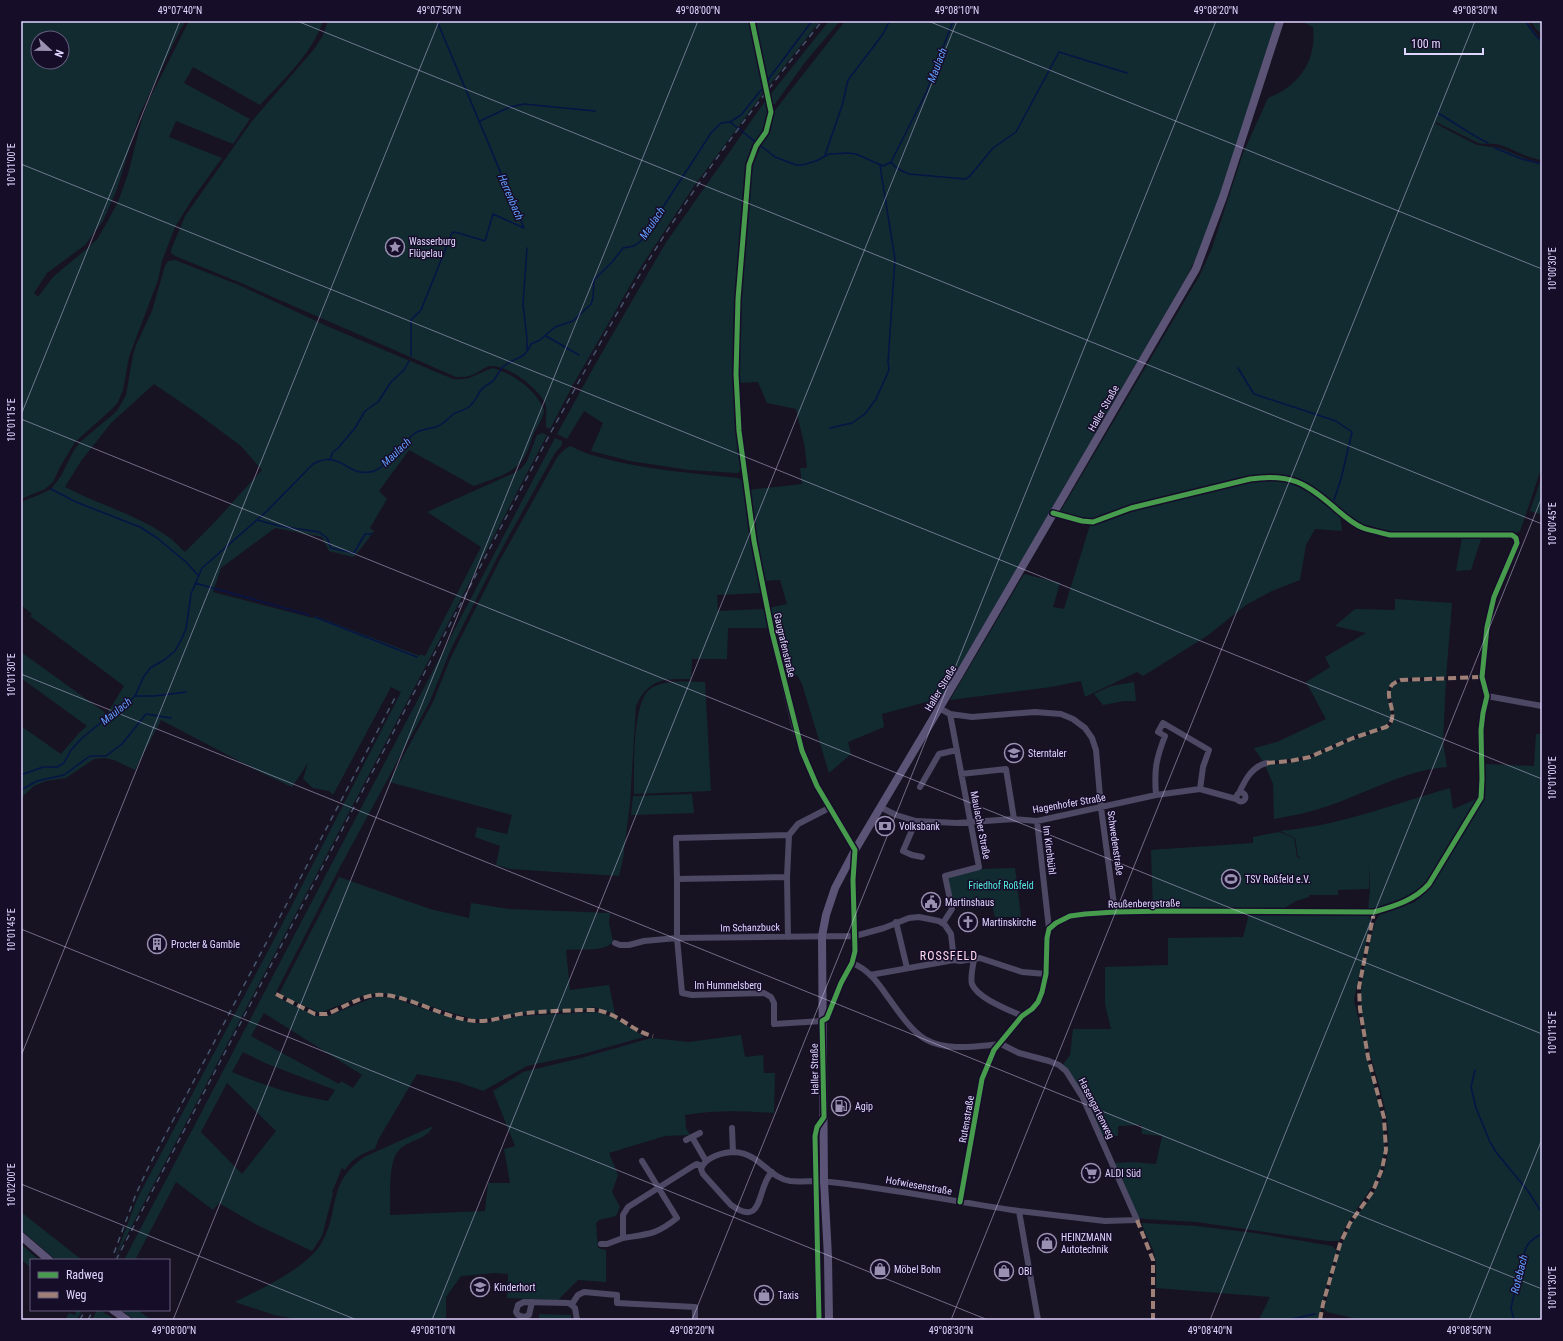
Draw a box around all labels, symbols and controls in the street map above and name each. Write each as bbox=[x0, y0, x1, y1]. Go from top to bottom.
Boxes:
text: 49°07'40"N bbox=[158, 5, 202, 16]
text: 49°07'50"N bbox=[417, 5, 461, 16]
text: 49°08'00"N bbox=[676, 5, 720, 16]
text: 49°08'10"N bbox=[935, 5, 979, 16]
text: 49°08'20"N bbox=[1194, 5, 1238, 16]
text: 49°08'30"N bbox=[1453, 5, 1497, 16]
north arrow bbox=[30, 30, 70, 70]
scale bar bbox=[1405, 30, 1483, 56]
text: 100 m bbox=[1411, 37, 1441, 51]
water label: Maulach bbox=[925, 46, 950, 84]
text: N bbox=[51, 48, 66, 59]
text: 10°01'00"E bbox=[6, 143, 17, 187]
water label: Herrenbach bbox=[495, 172, 526, 222]
water label: Maulach bbox=[637, 205, 668, 242]
place icon: Wasserburg Flügelau bbox=[384, 236, 406, 258]
place label: Wasserburg Flügelau bbox=[409, 236, 456, 259]
text: 10°00'30"E bbox=[1547, 247, 1558, 291]
street label: Haller Straße bbox=[1086, 383, 1121, 433]
text: 10°01'15"E bbox=[6, 398, 17, 442]
water label: Maulach bbox=[379, 435, 414, 470]
text: 10°00'45"E bbox=[1547, 502, 1558, 546]
street label: Gaugrafenstraße bbox=[772, 612, 797, 679]
text: 10°01'30"E bbox=[6, 653, 17, 697]
street label: Haller Straße bbox=[923, 663, 959, 713]
water label: Maulach bbox=[98, 695, 134, 728]
school or university icon: Sterntaler bbox=[1003, 742, 1025, 764]
place label: Sterntaler bbox=[1028, 748, 1067, 759]
text: 10°01'00"E bbox=[1547, 756, 1558, 800]
street label: Maulacher Straße bbox=[968, 790, 993, 861]
street label: Hagenhofer Straße bbox=[1032, 792, 1107, 815]
street label: Schwedenstraße bbox=[1106, 810, 1126, 877]
bank icon: Volksbank bbox=[874, 815, 896, 837]
place label: Volksbank bbox=[899, 821, 940, 832]
street label: Im Kirchbühl bbox=[1041, 825, 1058, 875]
sports icon: TSV Roßfeld e.V. bbox=[1220, 868, 1242, 890]
place label: TSV Roßfeld e.V. bbox=[1245, 874, 1311, 885]
park label: Friedhof Roßfeld bbox=[968, 880, 1034, 891]
public building icon: Martinshaus bbox=[920, 891, 942, 913]
place label: Martinshaus bbox=[945, 897, 995, 908]
street label: Reußenbergstraße bbox=[1108, 897, 1180, 910]
text: 10°01'45"E bbox=[6, 908, 17, 952]
church icon: Martinskirche bbox=[957, 911, 979, 933]
place label: Martinskirche bbox=[982, 917, 1036, 928]
street label: Im Schanzbuck bbox=[720, 921, 781, 934]
building icon: Procter & Gamble bbox=[146, 933, 168, 955]
place label: Procter & Gamble bbox=[171, 939, 240, 950]
district label: ROSSFELD bbox=[920, 949, 978, 963]
street label: Im Hummelsberg bbox=[694, 980, 762, 991]
text: 10°01'15"E bbox=[1547, 1011, 1558, 1055]
street label: Haller Straße bbox=[809, 1043, 820, 1095]
street label: Hasengartenweg bbox=[1077, 1076, 1117, 1140]
street label: Rutenstraße bbox=[957, 1094, 976, 1144]
fuel station icon: Agip bbox=[830, 1095, 852, 1117]
place label: Agip bbox=[855, 1101, 873, 1112]
supermarket icon: ALDI Süd bbox=[1080, 1162, 1102, 1184]
text: 10°02'00"E bbox=[6, 1163, 17, 1207]
place label: ALDI Süd bbox=[1105, 1168, 1141, 1179]
street label: Hofwiesenstraße bbox=[885, 1174, 953, 1197]
shop icon: HEINZMANN Autotechnik bbox=[1036, 1232, 1058, 1254]
place label: HEINZMANN Autotechnik bbox=[1061, 1232, 1112, 1255]
water label: Rotebach bbox=[1508, 1253, 1531, 1295]
shop icon: Möbel Bohn bbox=[869, 1258, 891, 1280]
legend bbox=[30, 1259, 170, 1311]
shop icon: OBI bbox=[993, 1260, 1015, 1282]
place label: Möbel Bohn bbox=[894, 1264, 941, 1275]
place label: OBI bbox=[1018, 1266, 1032, 1277]
text: 10°01'30"E bbox=[1547, 1266, 1558, 1310]
text: Radweg bbox=[66, 1268, 103, 1282]
school or university icon: Kinderhort bbox=[469, 1276, 491, 1298]
place label: Kinderhort bbox=[494, 1282, 535, 1293]
shop icon: Taxis bbox=[753, 1284, 775, 1306]
text: Weg bbox=[66, 1288, 87, 1302]
place label: Taxis bbox=[778, 1290, 799, 1301]
text: 49°08'00"N bbox=[152, 1325, 196, 1336]
text: 49°08'10"N bbox=[411, 1325, 455, 1336]
text: 49°08'20"N bbox=[670, 1325, 714, 1336]
text: 49°08'30"N bbox=[929, 1325, 973, 1336]
text: 49°08'40"N bbox=[1188, 1325, 1232, 1336]
text: 49°08'50"N bbox=[1447, 1325, 1491, 1336]

